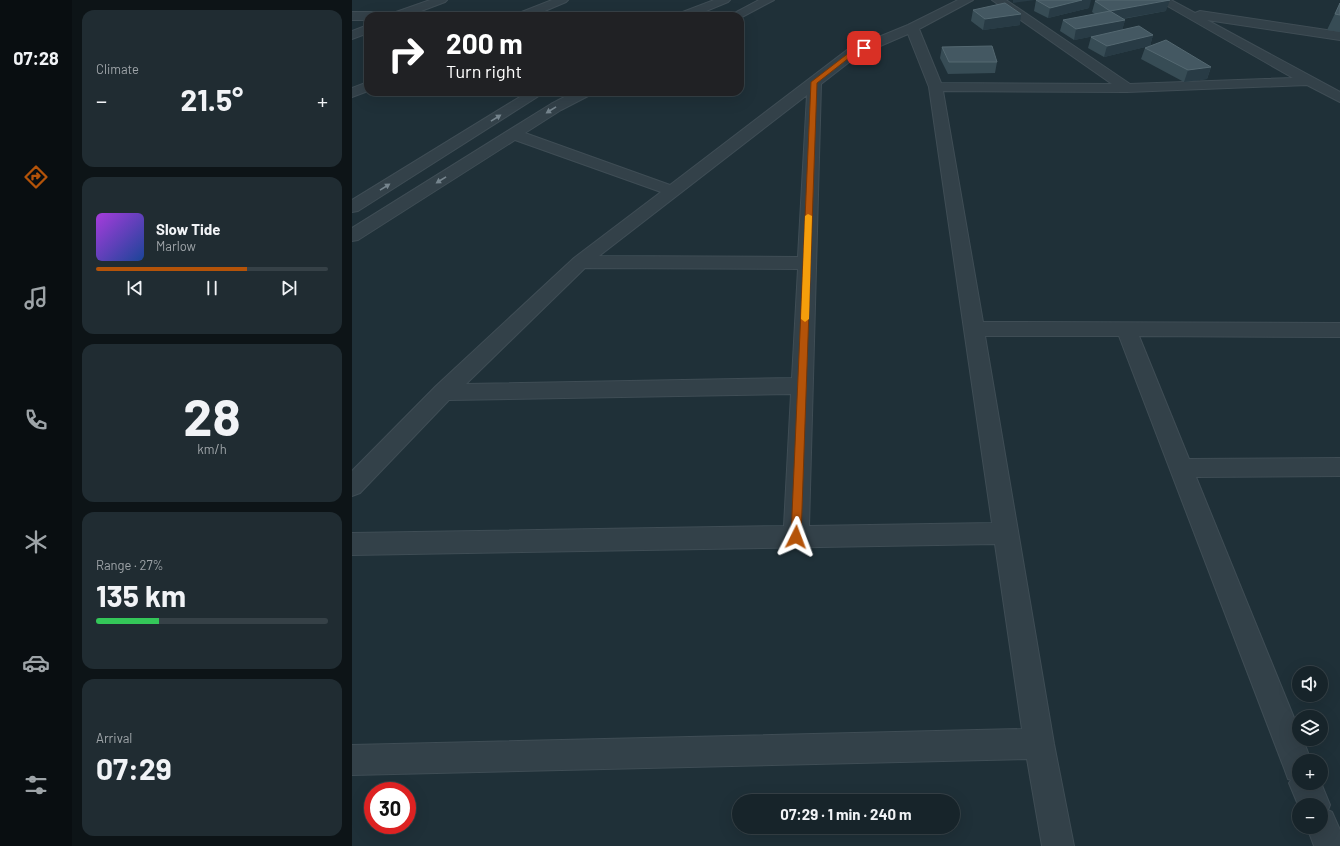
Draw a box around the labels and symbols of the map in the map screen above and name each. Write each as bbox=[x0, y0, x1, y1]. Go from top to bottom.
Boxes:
pin bbox=[847, 31, 881, 65]
one-way arrow bbox=[545, 107, 557, 114]
one-way arrow bbox=[490, 114, 501, 122]
one-way arrow bbox=[435, 176, 447, 183]
one-way arrow bbox=[379, 183, 391, 190]
position arrow bbox=[775, 516, 817, 558]
speed limit sign: 30 bbox=[364, 782, 416, 834]

